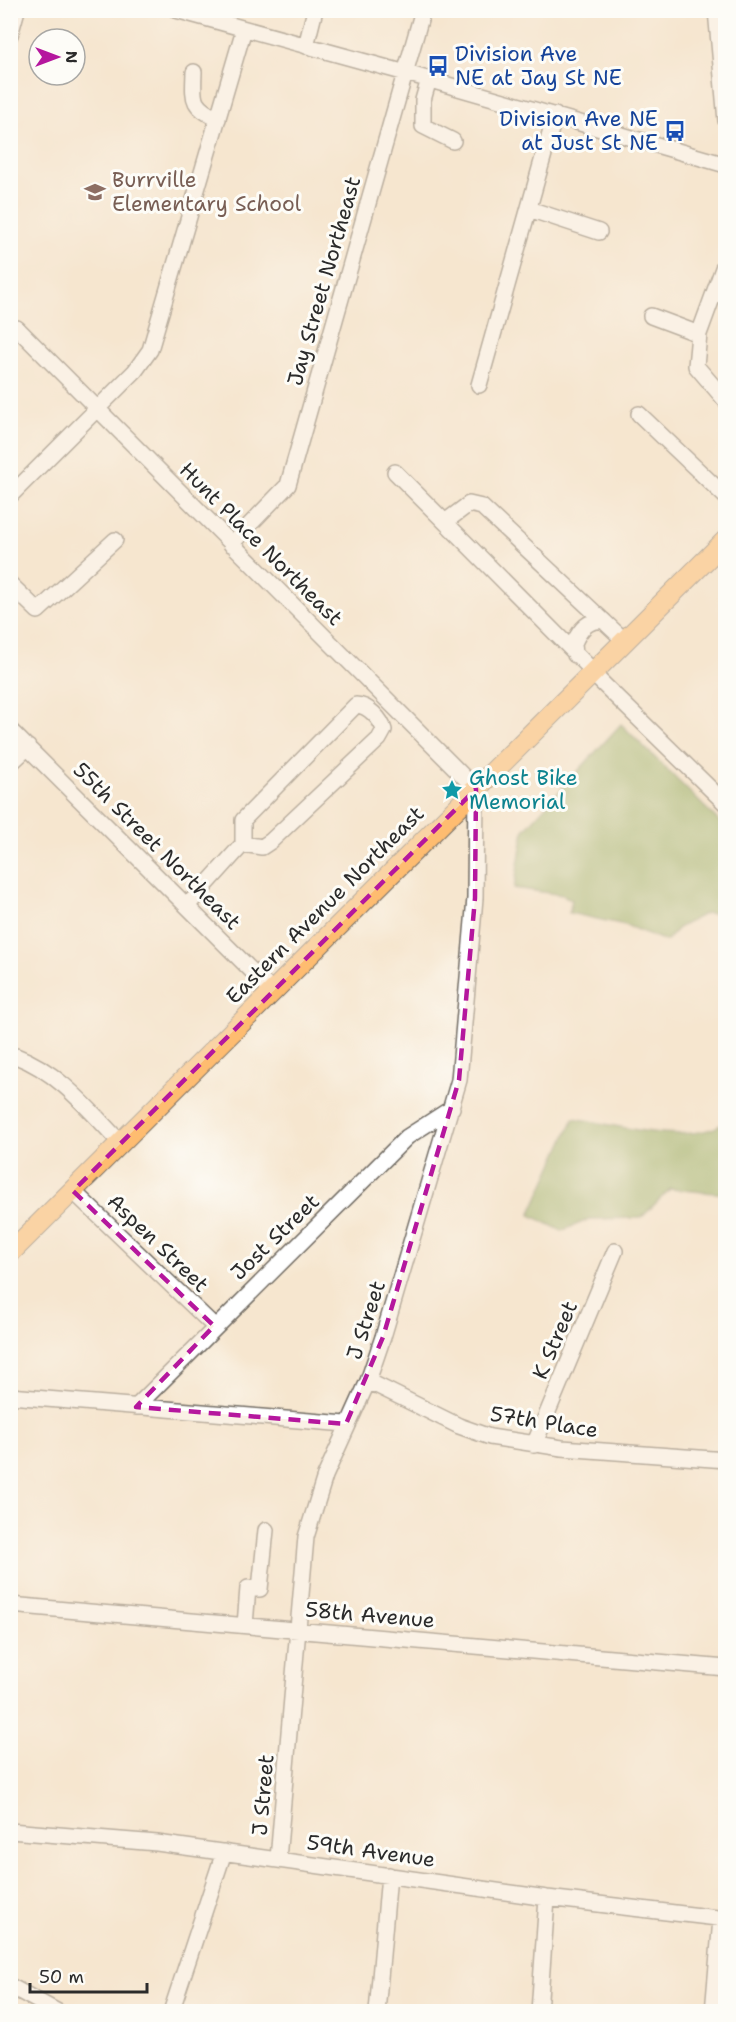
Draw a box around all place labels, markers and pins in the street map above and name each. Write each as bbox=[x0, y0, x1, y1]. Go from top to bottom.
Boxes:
place label: Division Ave NE at Jay St NE bbox=[455, 40, 622, 92]
bus stop icon: Division Ave NE at Jay St NE bbox=[426, 54, 450, 78]
place label: Division Ave NE at Just St NE bbox=[499, 105, 658, 157]
bus stop icon: Division Ave NE at Just St NE bbox=[663, 119, 687, 143]
place label: Burrville Elementary School bbox=[112, 166, 302, 218]
school or university icon: Burrville Elementary School bbox=[83, 180, 107, 204]
place label: Ghost Bike Memorial bbox=[469, 764, 578, 816]
place icon: Ghost Bike Memorial bbox=[440, 778, 464, 802]

